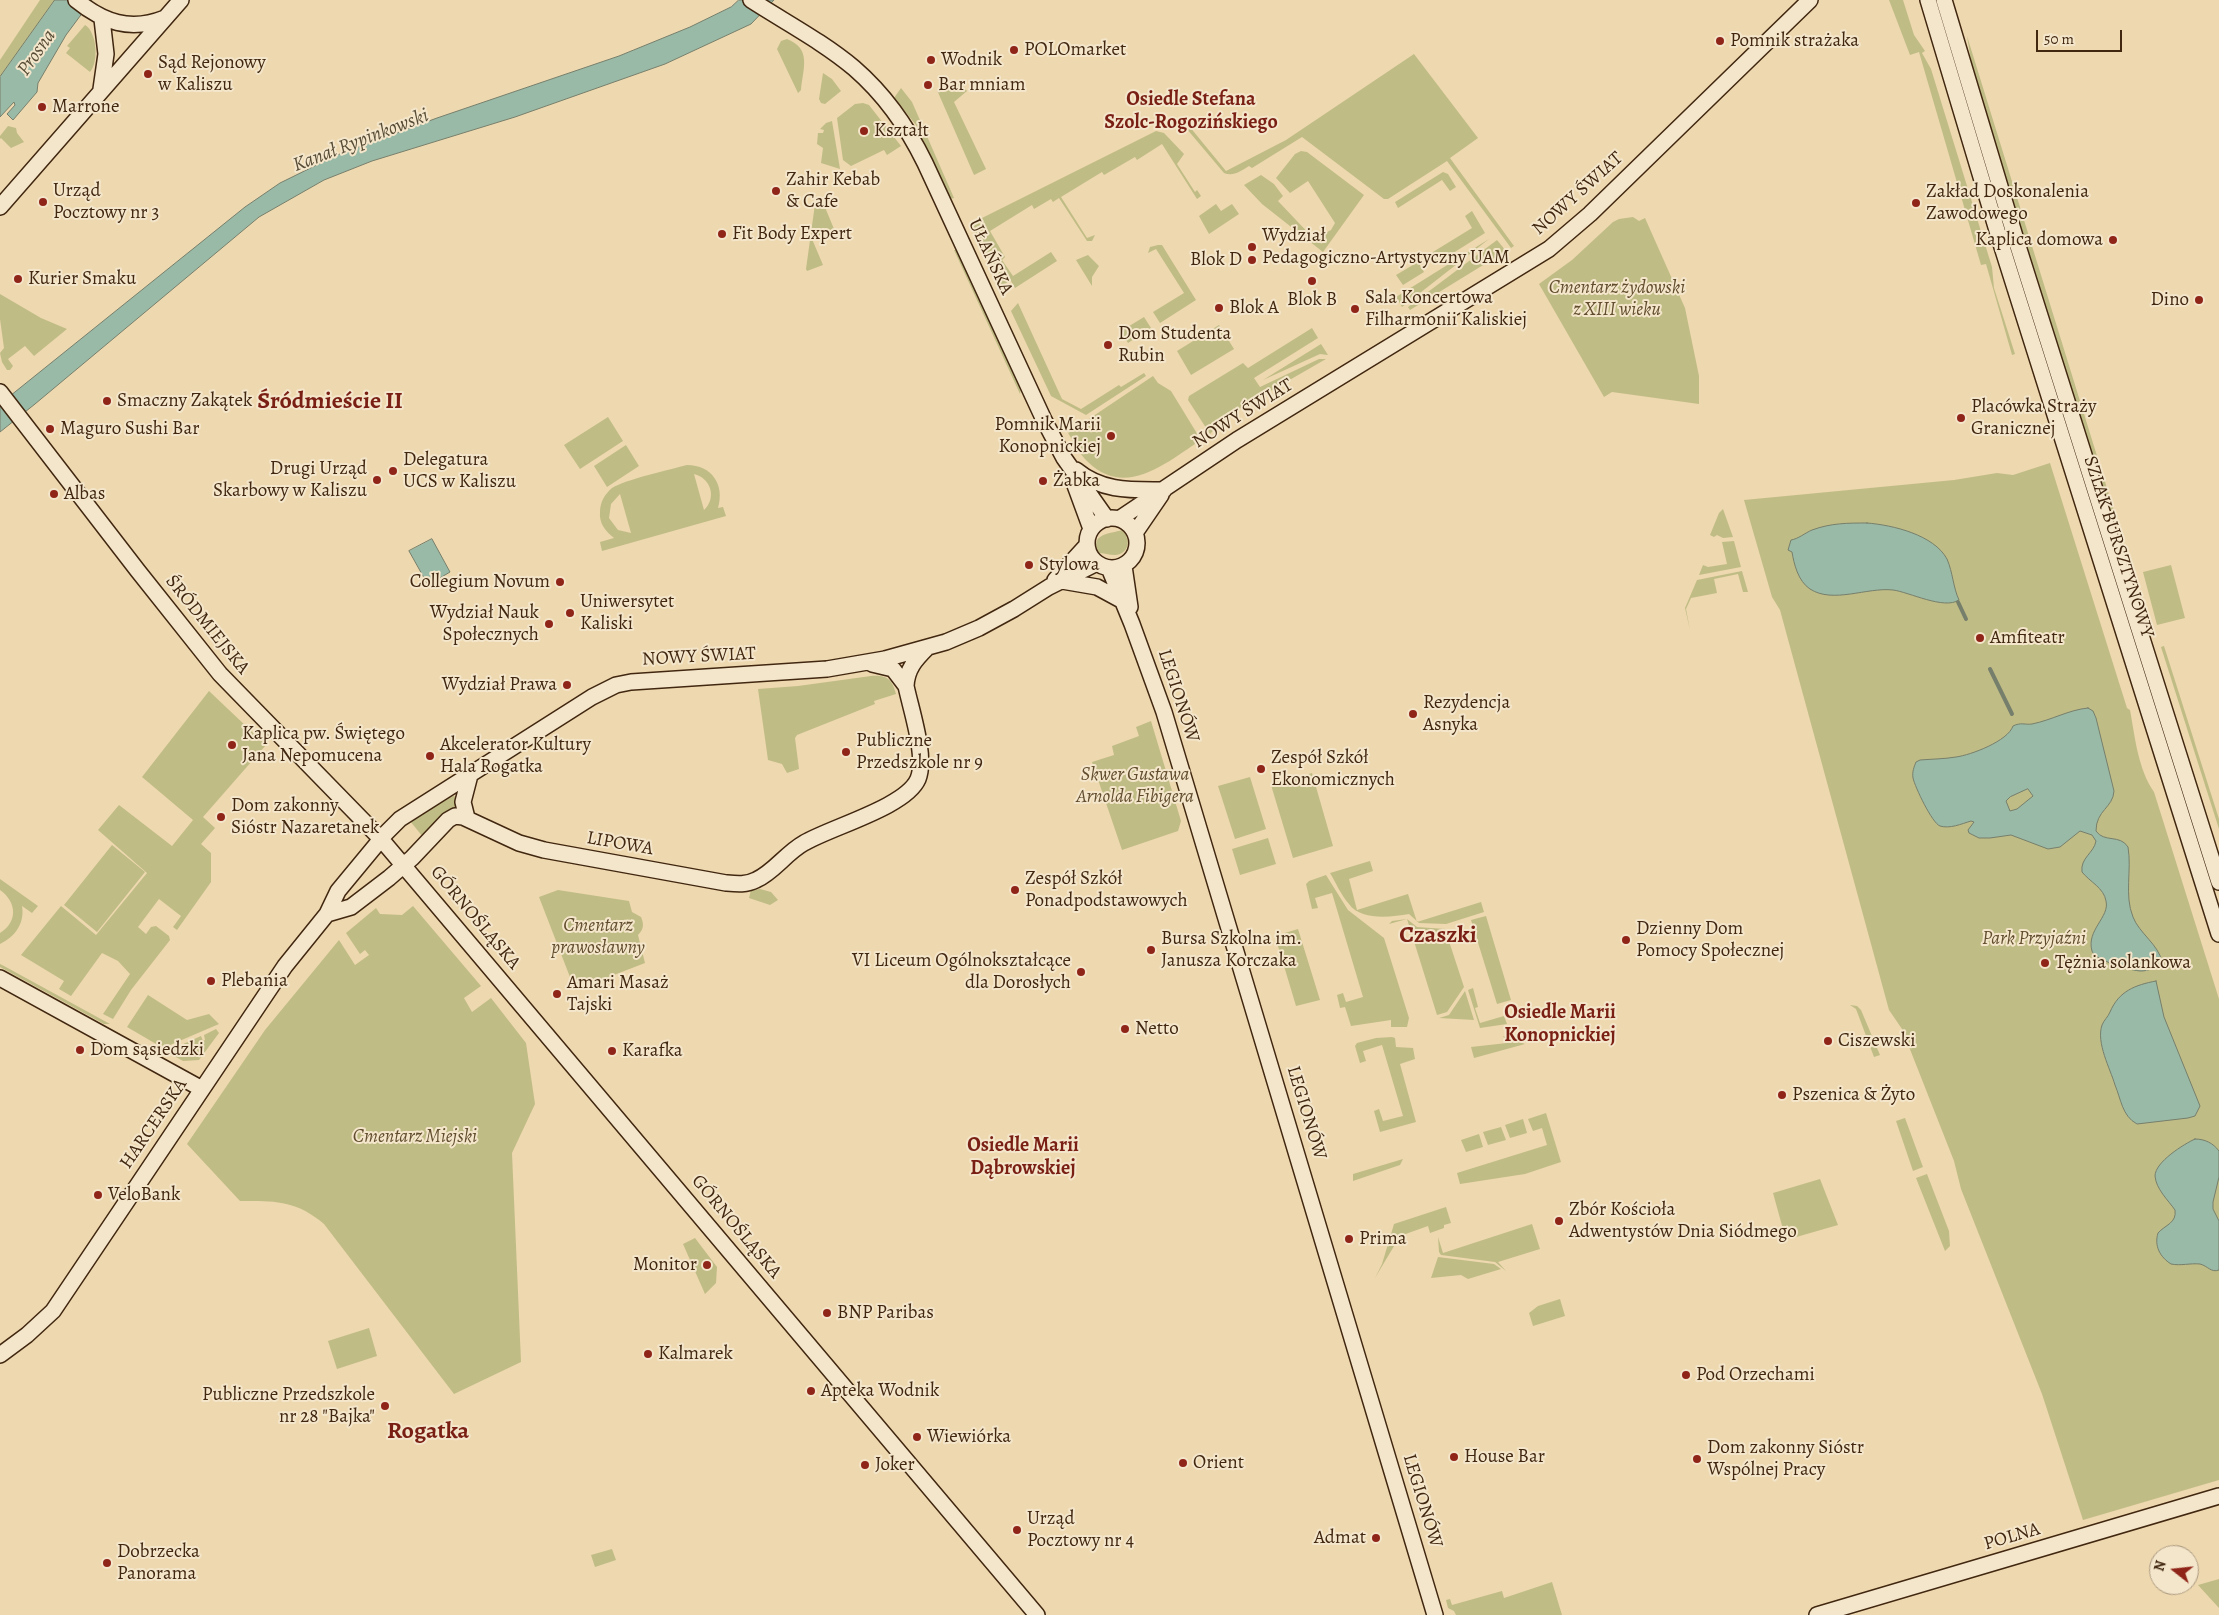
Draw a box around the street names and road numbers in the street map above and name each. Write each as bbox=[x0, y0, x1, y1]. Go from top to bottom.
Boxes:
street label: NOWY ŚWIAT bbox=[1528, 147, 1628, 241]
street label: UŁAŃSKA bbox=[962, 215, 1018, 299]
street label: NOWY ŚWIAT bbox=[1189, 374, 1297, 454]
street label: SZLAK BURSZTYNOWY bbox=[2078, 453, 2158, 641]
street label: ŚRÓDMIEJSKA bbox=[160, 571, 254, 679]
street label: NOWY ŚWIAT bbox=[642, 643, 756, 671]
street label: LEGIONÓW bbox=[1152, 646, 1204, 746]
street label: LIPOWA bbox=[585, 827, 655, 861]
street label: GÓRNOŚLĄSKA bbox=[425, 862, 525, 974]
street label: LEGIONÓW bbox=[1281, 1063, 1331, 1163]
street label: HARCERSKA bbox=[115, 1074, 193, 1174]
street label: GÓRNOŚLĄSKA bbox=[686, 1171, 786, 1283]
street label: LEGIONÓW bbox=[1397, 1451, 1447, 1551]
street label: POLNA bbox=[1981, 1518, 2043, 1556]

